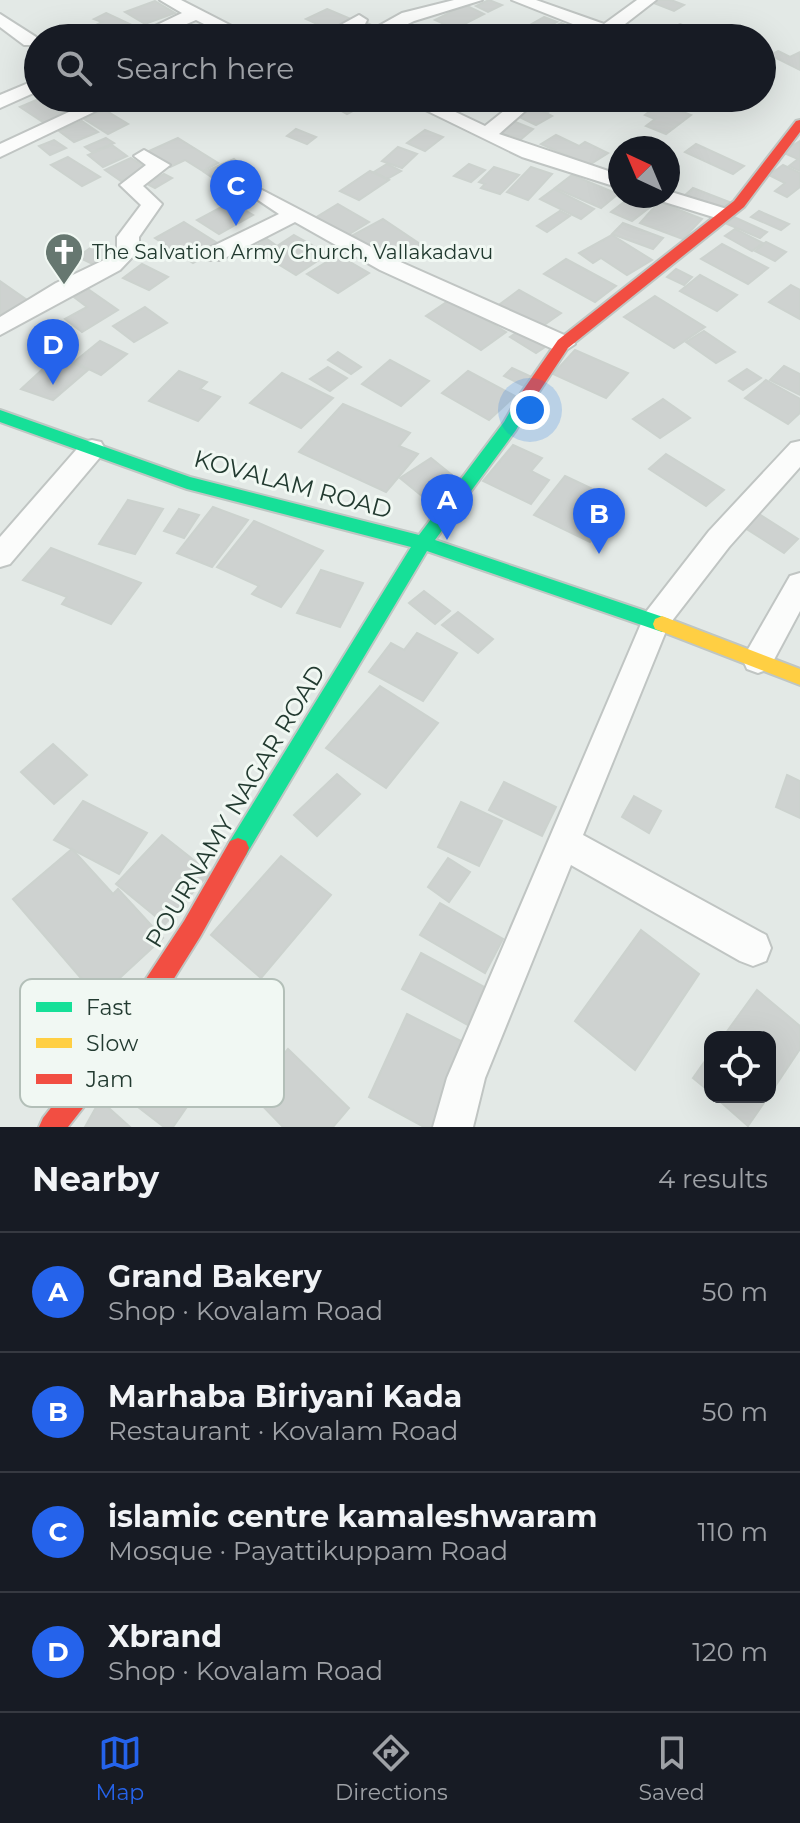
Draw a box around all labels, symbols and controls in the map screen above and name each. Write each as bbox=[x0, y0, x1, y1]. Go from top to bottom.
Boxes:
search box bbox=[24, 24, 776, 112]
icon: search bbox=[52, 46, 96, 90]
text: Search here bbox=[116, 50, 294, 87]
north arrow bbox=[608, 136, 680, 208]
pin: C bbox=[210, 160, 262, 226]
church icon: The Salvation Army Church, Vallakadavu bbox=[43, 231, 85, 286]
place label: The Salvation Army Church, Vallakadavu bbox=[92, 240, 493, 264]
pin: D bbox=[27, 319, 79, 385]
your location bbox=[510, 390, 550, 430]
street label: KOVALAM ROAD bbox=[191, 444, 395, 524]
pin: A bbox=[421, 474, 473, 540]
pin: B bbox=[573, 488, 625, 554]
street label: POURNAMY NAGAR ROAD bbox=[139, 659, 331, 953]
legend bbox=[20, 979, 284, 1107]
text: Fast bbox=[86, 994, 132, 1021]
text: Slow bbox=[86, 1030, 139, 1057]
map controls bbox=[704, 1031, 776, 1103]
button: locate bbox=[704, 1031, 776, 1103]
text: Jam bbox=[85, 1066, 133, 1093]
text: Nearby bbox=[32, 1158, 159, 1200]
text: 4 results bbox=[658, 1163, 768, 1195]
text: Grand Bakery bbox=[108, 1258, 322, 1295]
text: A bbox=[48, 1276, 68, 1308]
text: 50 m bbox=[702, 1276, 768, 1308]
text: Shop · Kovalam Road bbox=[108, 1295, 383, 1327]
text: Marhaba Biriyani Kada bbox=[108, 1378, 462, 1415]
text: B bbox=[48, 1396, 68, 1428]
text: 50 m bbox=[702, 1396, 768, 1428]
text: Restaurant · Kovalam Road bbox=[108, 1415, 458, 1447]
text: islamic centre kamaleshwaram bbox=[108, 1498, 597, 1535]
text: C bbox=[49, 1516, 67, 1548]
text: 110 m bbox=[698, 1516, 768, 1548]
text: Mosque · Payattikuppam Road bbox=[108, 1535, 508, 1567]
text: Xbrand bbox=[108, 1618, 222, 1655]
text: D bbox=[47, 1636, 69, 1668]
text: 120 m bbox=[692, 1636, 768, 1668]
text: Shop · Kovalam Road bbox=[108, 1655, 383, 1687]
tab: Map bbox=[95, 1731, 144, 1806]
tab: Directions bbox=[335, 1731, 448, 1806]
tab: Saved bbox=[639, 1731, 705, 1806]

